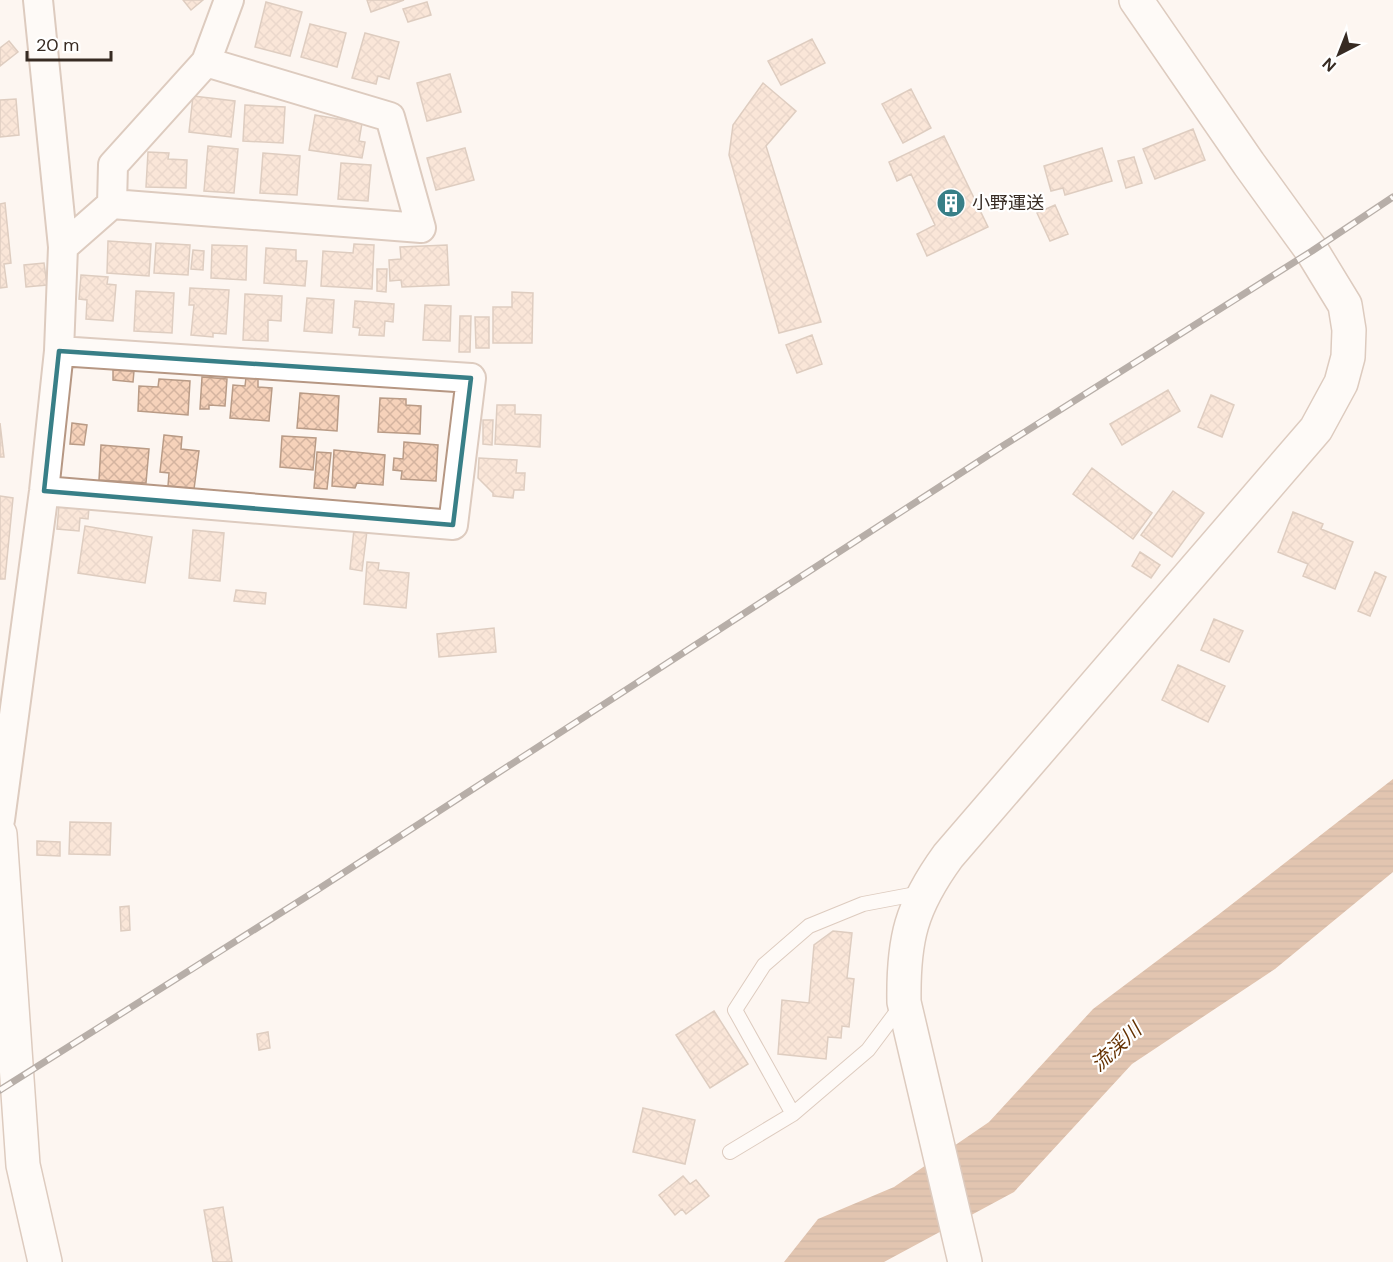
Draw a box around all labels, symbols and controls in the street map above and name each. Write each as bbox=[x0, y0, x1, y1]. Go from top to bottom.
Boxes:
scale bar bbox=[27, 24, 111, 62]
north arrow bbox=[1309, 24, 1369, 84]
text: 20 m bbox=[36, 33, 79, 57]
text: N bbox=[1318, 53, 1341, 76]
building icon: 小野運送 bbox=[935, 187, 967, 219]
place label: 小野運送 bbox=[972, 191, 1044, 215]
water label: 流渓川 bbox=[1085, 1016, 1148, 1077]

